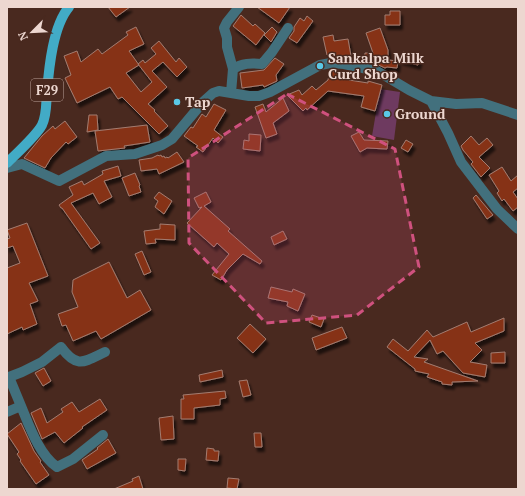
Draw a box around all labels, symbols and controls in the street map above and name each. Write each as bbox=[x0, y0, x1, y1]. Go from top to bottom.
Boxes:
north arrow bbox=[12, 12, 52, 52]
text: N bbox=[15, 29, 31, 43]
place label: Sankalpa Milk Curd Shop bbox=[328, 48, 425, 83]
marker: Sankalpa Milk Curd Shop bbox=[315, 61, 325, 71]
road number: F29 bbox=[31, 79, 63, 101]
place label: Tap bbox=[185, 92, 211, 111]
marker: Tap bbox=[172, 97, 182, 107]
place label: Ground bbox=[395, 104, 446, 123]
marker: Ground bbox=[382, 109, 392, 119]

